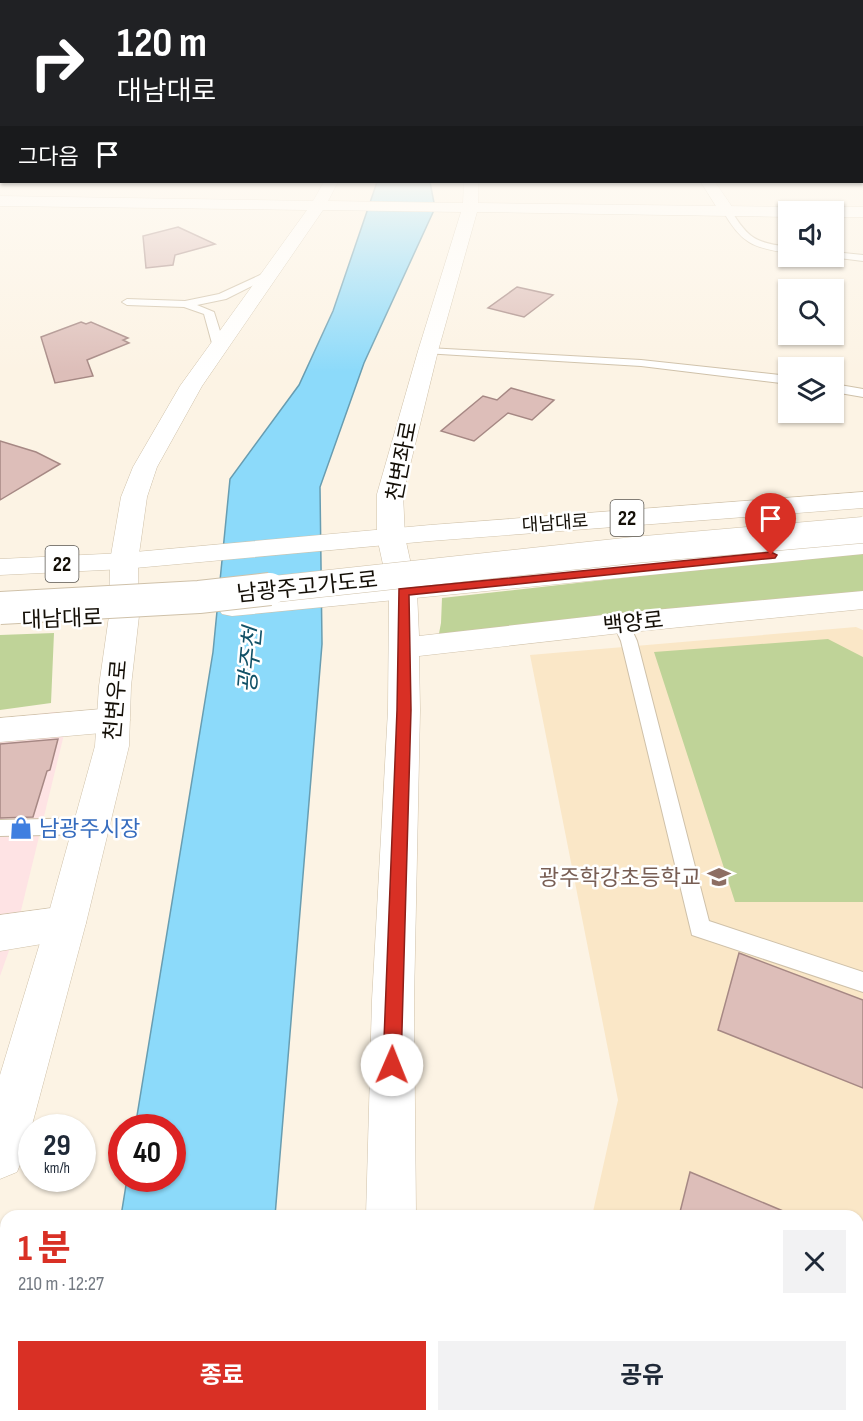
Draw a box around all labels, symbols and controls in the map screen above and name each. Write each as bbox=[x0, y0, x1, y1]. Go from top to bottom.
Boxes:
text: 120 m bbox=[117, 18, 207, 69]
icon: right bbox=[18, 24, 96, 102]
text: 대남대로 bbox=[117, 76, 216, 108]
icon: arrive bbox=[91, 138, 124, 171]
text: 그다음 bbox=[18, 144, 79, 171]
map controls bbox=[778, 201, 844, 423]
button: sound bbox=[778, 201, 844, 267]
button: search bbox=[778, 279, 844, 345]
button: layers bbox=[778, 357, 844, 423]
street label: 천변좌로 bbox=[381, 419, 423, 504]
pin bbox=[745, 493, 796, 555]
road number: 22 bbox=[610, 500, 644, 536]
icon: arrive bbox=[754, 502, 787, 535]
street label: 대남대로 bbox=[521, 511, 589, 536]
road number: 22 bbox=[46, 546, 78, 582]
street label: 남광주고가도로 bbox=[235, 567, 379, 608]
street label: 대남대로 bbox=[21, 605, 103, 634]
street label: 백양로 bbox=[602, 607, 665, 640]
water label: 광주천 bbox=[233, 623, 268, 694]
street label: 천변우로 bbox=[100, 659, 133, 742]
shop icon: 남광주시장 bbox=[8, 815, 34, 841]
place label: 남광주시장 bbox=[39, 816, 140, 843]
school or university icon: 광주학강초등학교 bbox=[706, 864, 732, 890]
place label: 광주학강초등학교 bbox=[539, 865, 701, 892]
position arrow bbox=[360, 1033, 424, 1097]
speed limit sign: 40 bbox=[108, 1114, 186, 1192]
text: 29 bbox=[43, 1128, 71, 1164]
text: km/h bbox=[44, 1159, 70, 1178]
text: 1 분 bbox=[18, 1228, 71, 1271]
button: close bbox=[783, 1230, 846, 1293]
text: 210 m · 12:27 bbox=[18, 1272, 104, 1296]
button: 종료 bbox=[18, 1341, 426, 1410]
button: 공유 bbox=[438, 1341, 846, 1410]

